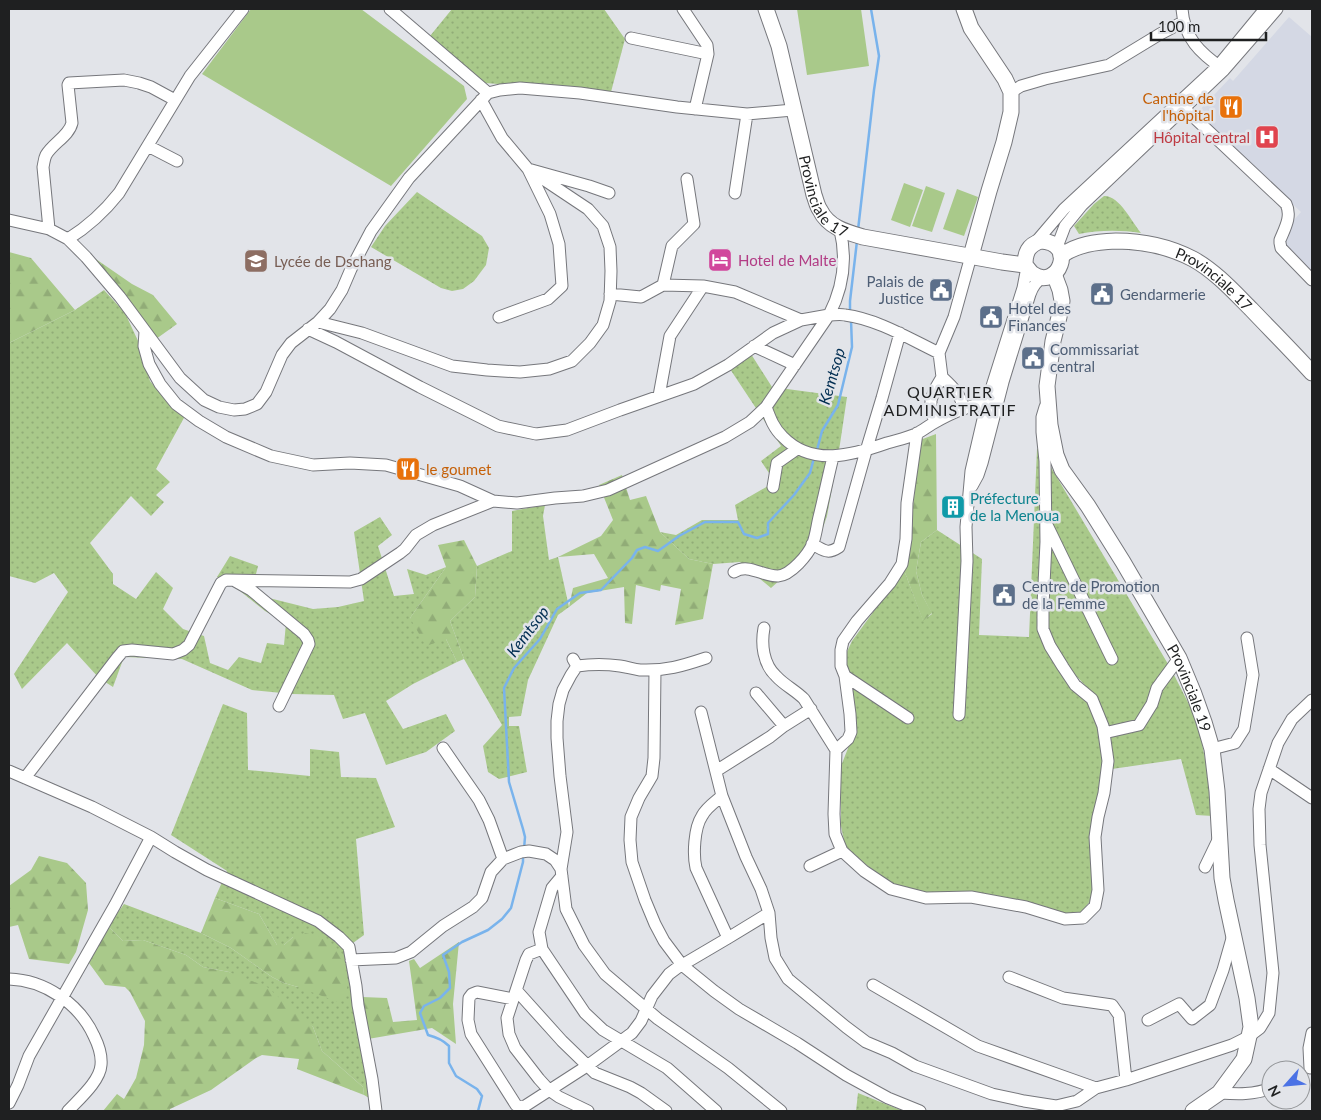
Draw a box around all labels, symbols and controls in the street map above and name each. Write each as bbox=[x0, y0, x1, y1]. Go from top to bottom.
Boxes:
scale bar bbox=[1151, 10, 1266, 42]
text: 100 m bbox=[1158, 17, 1200, 35]
place label: Cantine de l'hôpital bbox=[1143, 89, 1214, 124]
restaurant icon: Cantine de l'hôpital bbox=[1218, 94, 1244, 120]
hospital icon: Hôpital central bbox=[1254, 124, 1280, 150]
place label: Hôpital central bbox=[1153, 128, 1250, 146]
street label: Provinciale 17 bbox=[796, 153, 851, 241]
street label: Provinciale 17 bbox=[1173, 243, 1256, 314]
hotel icon: Hotel de Malte bbox=[707, 247, 733, 273]
school or university icon: Lycée de Dschang bbox=[243, 248, 269, 274]
place label: Hotel de Malte bbox=[738, 251, 836, 269]
place label: Lycée de Dschang bbox=[274, 252, 392, 270]
place label: Palais de Justice bbox=[867, 272, 924, 307]
public building icon: Palais de Justice bbox=[928, 277, 954, 303]
public building icon: Gendarmerie bbox=[1089, 281, 1115, 307]
place label: Gendarmerie bbox=[1120, 285, 1206, 303]
place label: Hotel des Finances bbox=[1008, 299, 1071, 334]
public building icon: Hotel des Finances bbox=[978, 304, 1004, 330]
place label: Commissariat central bbox=[1050, 340, 1140, 375]
water label: Kemtsop bbox=[814, 345, 848, 407]
public building icon: Commissariat central bbox=[1020, 345, 1046, 371]
district label: QUARTIER ADMINISTRATIF bbox=[884, 382, 1016, 419]
restaurant icon: le goumet bbox=[395, 456, 421, 482]
place label: le goumet bbox=[426, 460, 492, 478]
place label: Préfecture de la Menoua bbox=[970, 489, 1059, 524]
building icon: Préfecture de la Menoua bbox=[940, 494, 966, 520]
place label: Centre de Promotion de la Femme bbox=[1022, 577, 1160, 612]
public building icon: Centre de Promotion de la Femme bbox=[991, 582, 1017, 608]
water label: Kemtsop bbox=[502, 602, 552, 660]
street label: Provinciale 19 bbox=[1164, 641, 1215, 734]
north arrow bbox=[1261, 1060, 1311, 1110]
text: N bbox=[1264, 1082, 1284, 1100]

